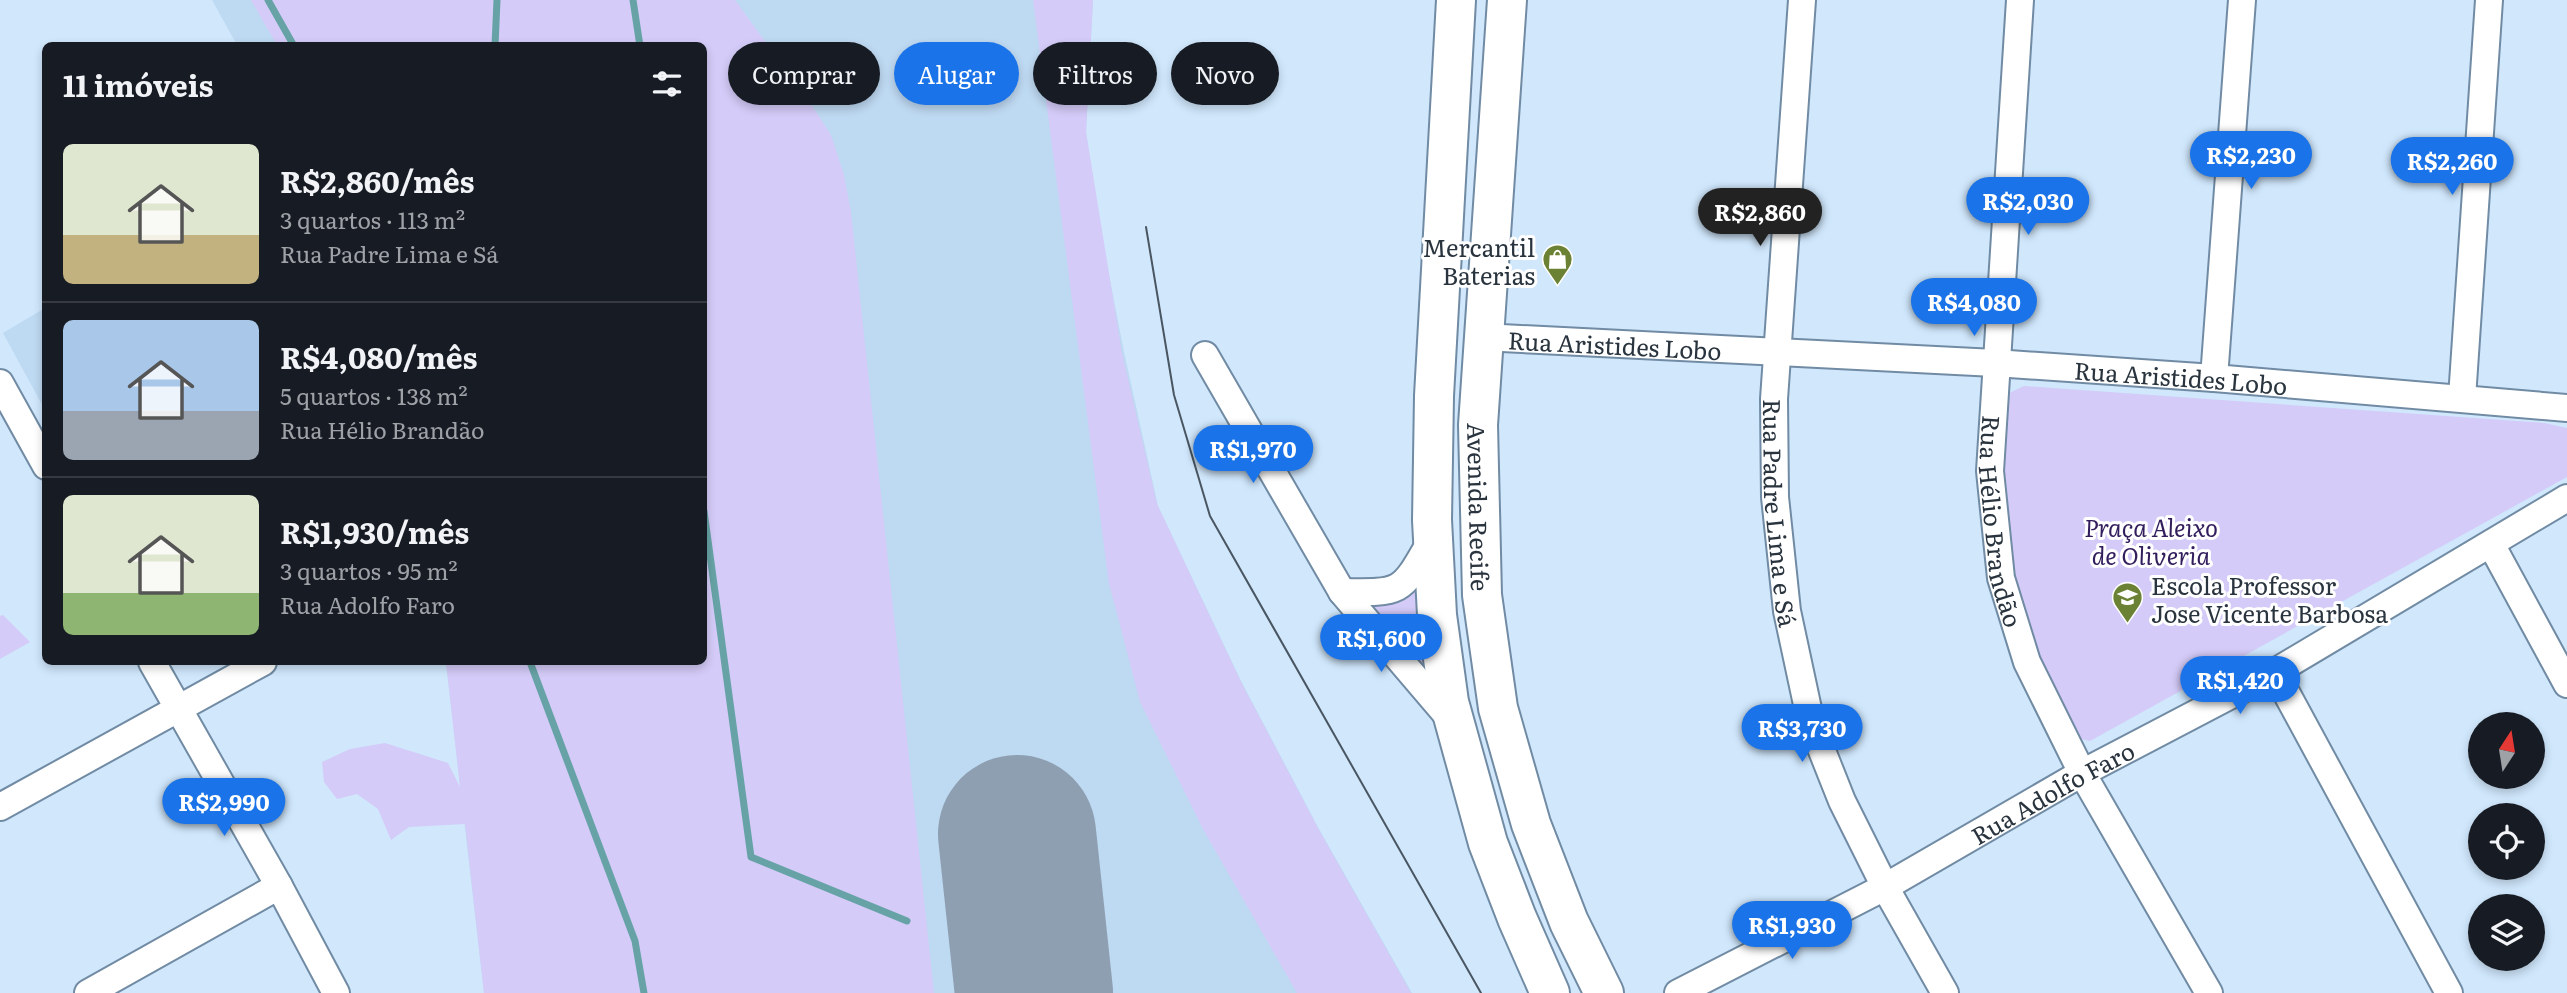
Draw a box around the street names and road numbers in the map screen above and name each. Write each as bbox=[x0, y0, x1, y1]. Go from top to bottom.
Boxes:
street label: Rua Aristides Lobo bbox=[1507, 321, 1722, 367]
street label: Rua Aristides Lobo bbox=[2073, 351, 2289, 402]
street label: Rua Padre Lima e Sá bbox=[1757, 399, 1807, 630]
street label: Rua Hélio Brandão bbox=[1972, 414, 2033, 631]
street label: Avenida Recife bbox=[1460, 422, 1499, 592]
street label: Rua Adolfo Faro bbox=[1964, 731, 2140, 852]

